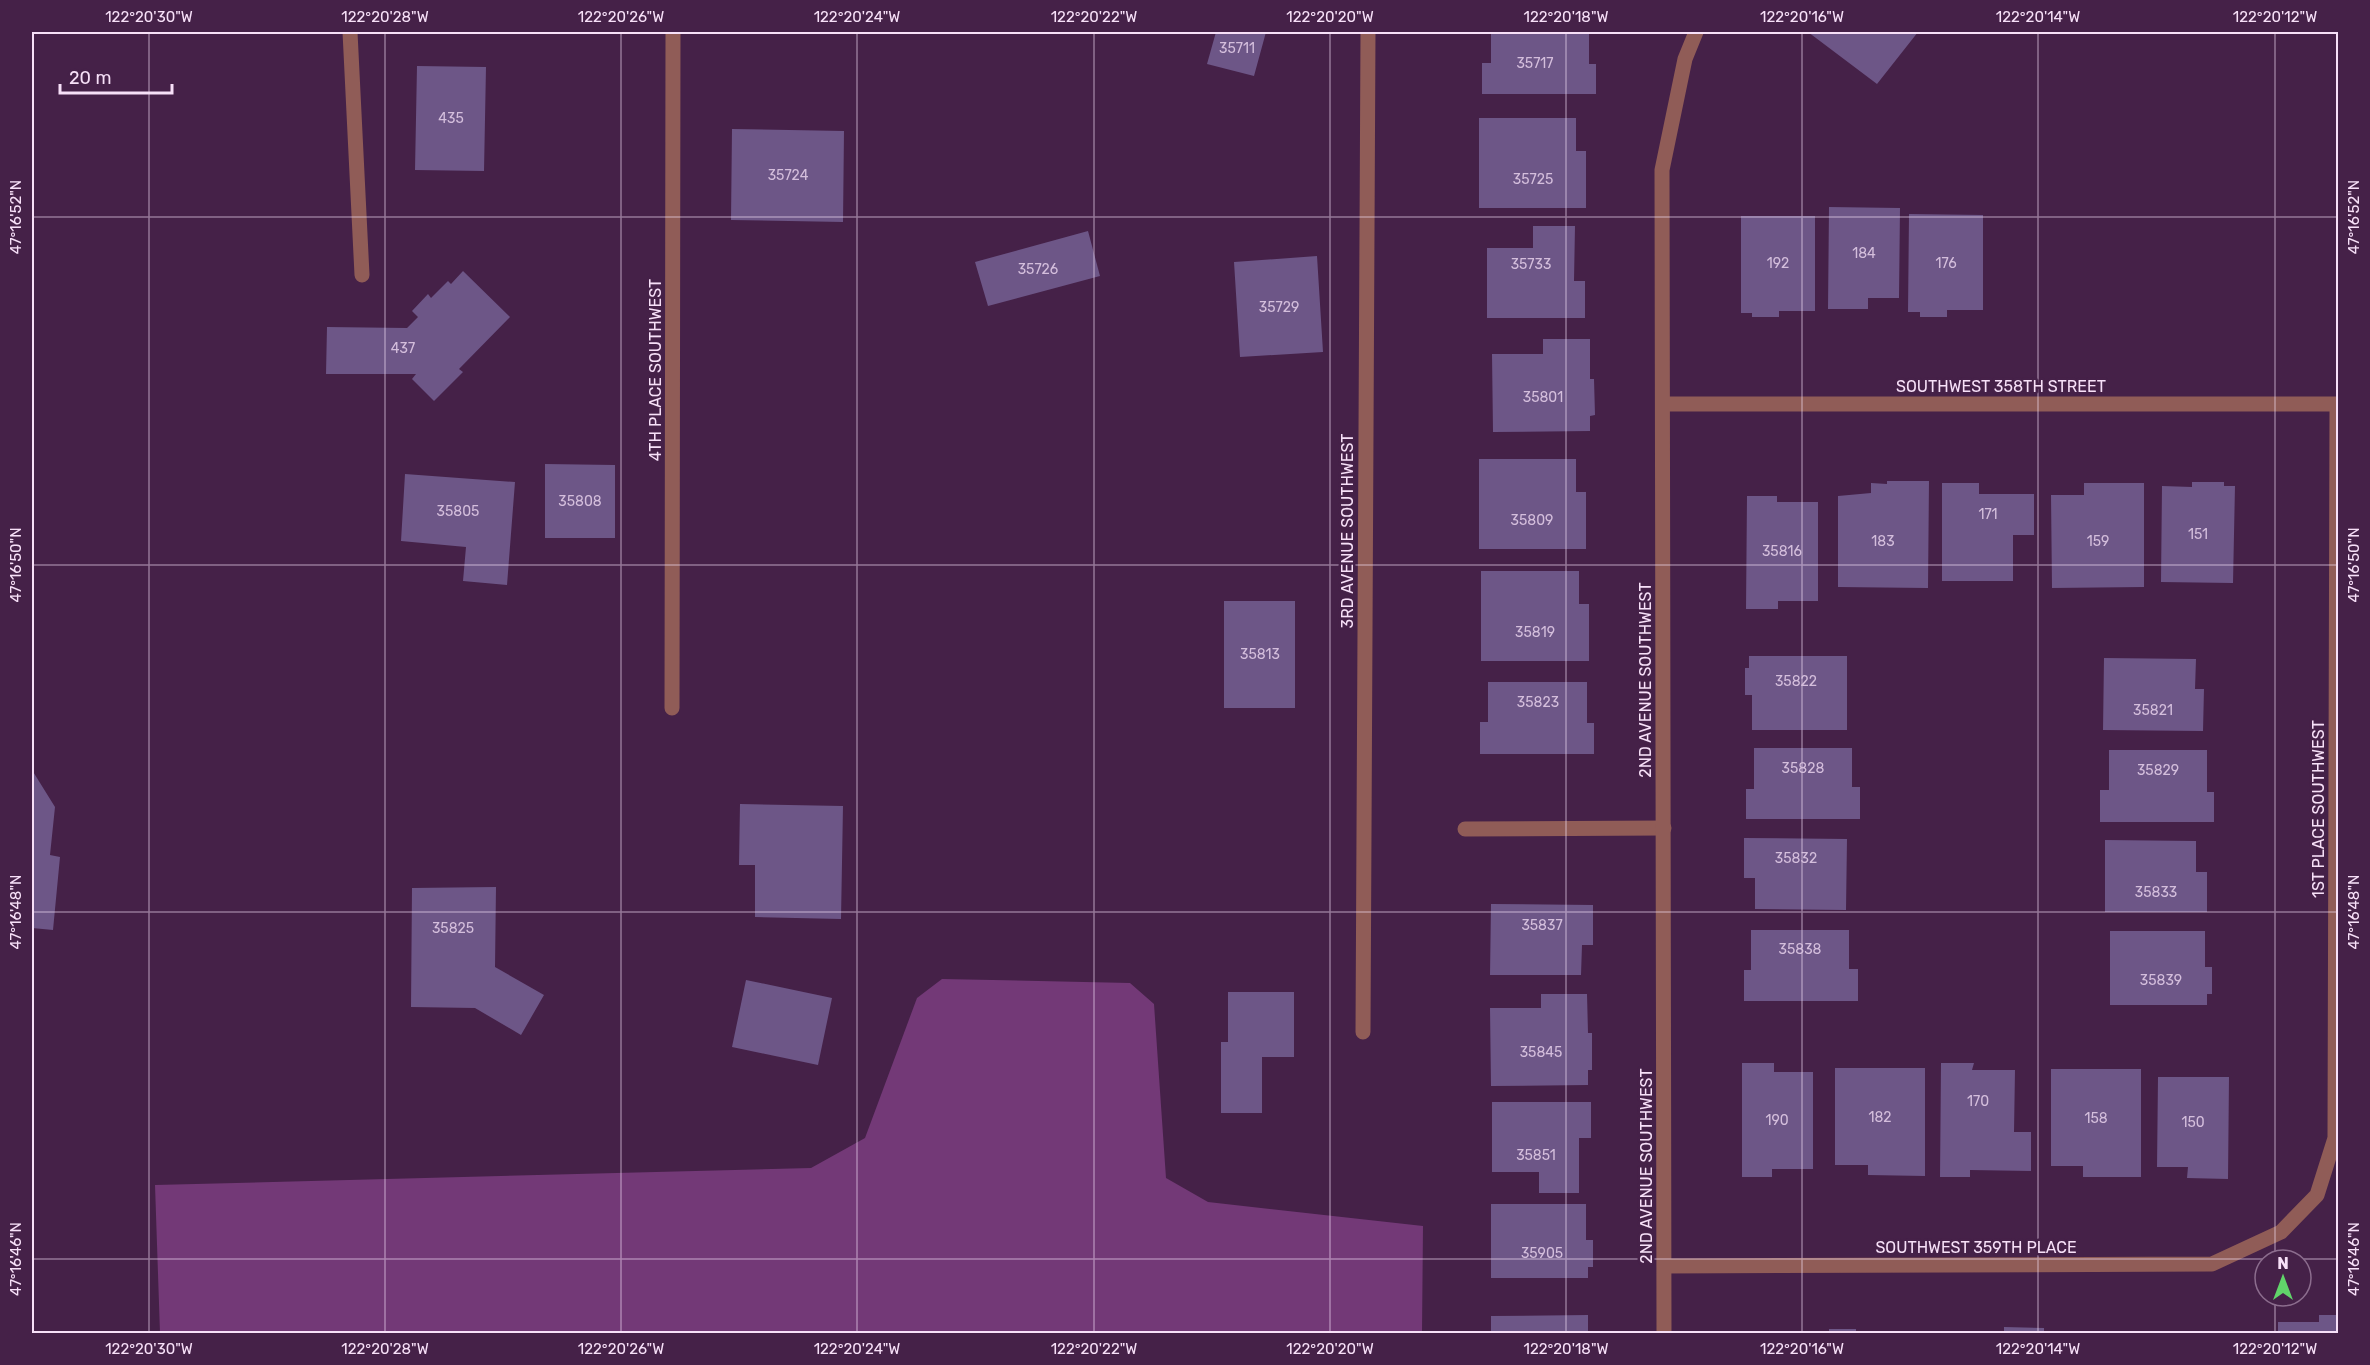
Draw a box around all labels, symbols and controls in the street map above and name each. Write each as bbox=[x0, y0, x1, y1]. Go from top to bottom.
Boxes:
text: 122°20'30"W bbox=[105, 8, 193, 26]
text: 122°20'28"W bbox=[341, 8, 429, 26]
text: 122°20'26"W bbox=[578, 8, 664, 26]
text: 122°20'24"W bbox=[814, 8, 900, 26]
text: 122°20'22"W bbox=[1051, 8, 1137, 26]
text: 122°20'20"W bbox=[1286, 8, 1374, 26]
text: 122°20'18"W bbox=[1523, 8, 1609, 26]
text: 122°20'16"W bbox=[1760, 8, 1844, 26]
text: 122°20'14"W bbox=[1996, 8, 2080, 26]
text: 122°20'12"W bbox=[2233, 8, 2317, 26]
house number: 35711 bbox=[1219, 40, 1255, 57]
house number: 35717 bbox=[1516, 55, 1554, 72]
scale bar bbox=[60, 57, 172, 95]
text: 20 m bbox=[69, 67, 111, 89]
house number: 435 bbox=[438, 110, 464, 127]
house number: 35724 bbox=[768, 167, 809, 184]
house number: 35725 bbox=[1513, 171, 1553, 188]
text: 47°16'52"N bbox=[7, 180, 25, 254]
text: 47°16'52"N bbox=[2345, 180, 2363, 254]
house number: 184 bbox=[1852, 245, 1876, 262]
house number: 192 bbox=[1767, 255, 1789, 272]
house number: 176 bbox=[1935, 255, 1957, 272]
house number: 35733 bbox=[1511, 256, 1551, 273]
house number: 35726 bbox=[1018, 261, 1058, 278]
street label: 4TH PLACE SOUTHWEST bbox=[646, 279, 665, 461]
house number: 35729 bbox=[1259, 299, 1299, 316]
house number: 437 bbox=[391, 340, 415, 357]
street label: SOUTHWEST 358TH STREET bbox=[1896, 377, 2106, 396]
house number: 35801 bbox=[1523, 389, 1563, 406]
street label: 3RD AVENUE SOUTHWEST bbox=[1338, 434, 1357, 628]
house number: 35808 bbox=[558, 493, 602, 510]
house number: 35805 bbox=[437, 503, 479, 520]
house number: 171 bbox=[1978, 506, 1998, 523]
house number: 35809 bbox=[1511, 512, 1553, 529]
house number: 151 bbox=[2188, 526, 2208, 543]
text: 47°16'50"N bbox=[7, 527, 25, 603]
text: 47°16'50"N bbox=[2345, 527, 2363, 603]
house number: 183 bbox=[1871, 533, 1895, 550]
house number: 159 bbox=[2087, 533, 2109, 550]
house number: 35816 bbox=[1762, 543, 1802, 560]
street label: 2ND AVENUE SOUTHWEST bbox=[1636, 582, 1655, 778]
house number: 35819 bbox=[1515, 624, 1555, 641]
house number: 35813 bbox=[1240, 646, 1280, 663]
house number: 35822 bbox=[1775, 673, 1817, 690]
house number: 35823 bbox=[1517, 694, 1559, 711]
house number: 35821 bbox=[2133, 702, 2173, 719]
street label: 1ST PLACE SOUTHWEST bbox=[2309, 720, 2328, 898]
house number: 35828 bbox=[1782, 760, 1824, 777]
house number: 35829 bbox=[2137, 762, 2179, 779]
house number: 35832 bbox=[1775, 850, 1817, 867]
text: 47°16'48"N bbox=[7, 875, 25, 949]
text: 47°16'48"N bbox=[2345, 875, 2363, 949]
house number: 35833 bbox=[2135, 884, 2177, 901]
house number: 35837 bbox=[1521, 917, 1563, 934]
house number: 35825 bbox=[432, 920, 474, 937]
house number: 35838 bbox=[1779, 941, 1822, 958]
house number: 35839 bbox=[2140, 972, 2182, 989]
house number: 35845 bbox=[1520, 1044, 1562, 1061]
street label: 2ND AVENUE SOUTHWEST bbox=[1637, 1068, 1656, 1264]
house number: 170 bbox=[1967, 1093, 1989, 1110]
house number: 182 bbox=[1868, 1109, 1892, 1126]
house number: 158 bbox=[2084, 1110, 2108, 1127]
house number: 190 bbox=[1765, 1112, 1789, 1129]
house number: 150 bbox=[2181, 1114, 2205, 1131]
house number: 35851 bbox=[1516, 1147, 1556, 1164]
text: 47°16'46"N bbox=[7, 1222, 25, 1296]
text: 47°16'46"N bbox=[2345, 1222, 2363, 1296]
street label: SOUTHWEST 359TH PLACE bbox=[1875, 1238, 2077, 1257]
house number: 35905 bbox=[1521, 1245, 1563, 1262]
north arrow bbox=[2253, 1248, 2313, 1308]
text: N bbox=[2277, 1254, 2289, 1273]
text: 122°20'30"W bbox=[105, 1340, 193, 1358]
text: 122°20'28"W bbox=[341, 1340, 429, 1358]
text: 122°20'26"W bbox=[578, 1340, 664, 1358]
text: 122°20'24"W bbox=[814, 1340, 900, 1358]
text: 122°20'22"W bbox=[1051, 1340, 1137, 1358]
text: 122°20'20"W bbox=[1286, 1340, 1374, 1358]
text: 122°20'18"W bbox=[1523, 1340, 1609, 1358]
text: 122°20'16"W bbox=[1760, 1340, 1844, 1358]
text: 122°20'14"W bbox=[1996, 1340, 2080, 1358]
text: 122°20'12"W bbox=[2233, 1340, 2317, 1358]

